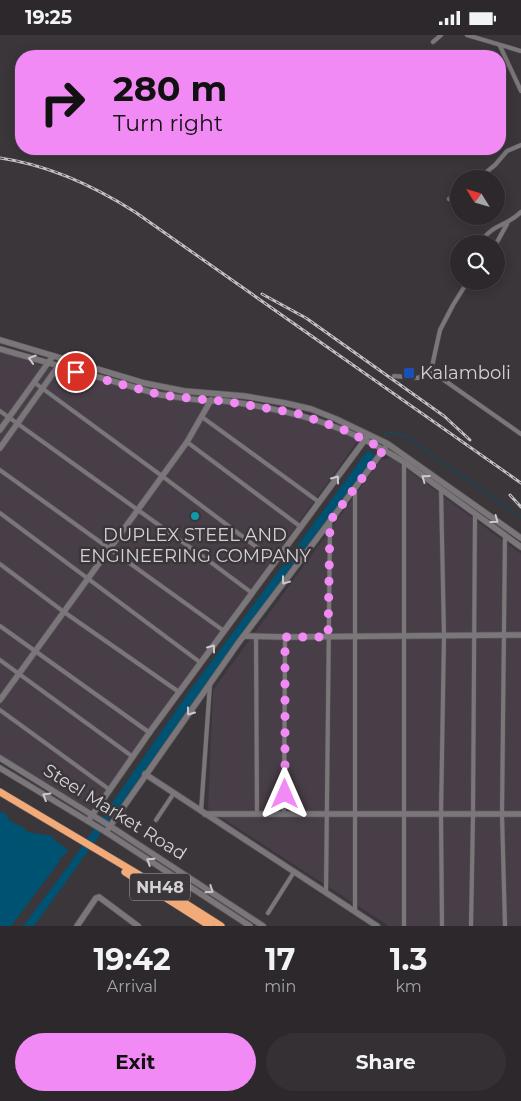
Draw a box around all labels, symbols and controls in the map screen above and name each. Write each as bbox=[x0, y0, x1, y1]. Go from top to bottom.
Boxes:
text: 19:25 bbox=[25, 6, 72, 29]
text: 280 m bbox=[113, 67, 227, 110]
icon: right bbox=[30, 70, 95, 135]
text: Turn right bbox=[113, 110, 223, 137]
north arrow bbox=[450, 170, 505, 225]
map controls bbox=[450, 170, 505, 290]
button: search bbox=[450, 235, 505, 290]
pin bbox=[55, 351, 97, 393]
one-way arrow bbox=[29, 355, 37, 365]
icon: arrive bbox=[62, 358, 90, 386]
place label: Kalamboli bbox=[420, 362, 511, 384]
marker: Kalamboli bbox=[402, 366, 416, 380]
one-way arrow bbox=[330, 475, 339, 485]
one-way arrow bbox=[422, 475, 431, 483]
marker: DUPLEX STEEL AND ENGINEERING COMPANY bbox=[189, 510, 201, 522]
one-way arrow bbox=[489, 514, 498, 522]
place label: DUPLEX STEEL AND ENGINEERING COMPANY bbox=[79, 524, 311, 567]
one-way arrow bbox=[283, 575, 291, 584]
one-way arrow bbox=[206, 644, 215, 654]
one-way arrow bbox=[187, 706, 195, 715]
street label: Steel Market Road bbox=[39, 759, 191, 865]
position arrow bbox=[258, 767, 310, 819]
one-way arrow bbox=[42, 792, 51, 802]
one-way arrow bbox=[147, 858, 156, 868]
road number: NH48 bbox=[130, 874, 190, 901]
one-way arrow bbox=[204, 884, 213, 894]
text: 19:42 bbox=[94, 941, 171, 978]
text: 17 bbox=[265, 941, 295, 978]
text: 1.3 bbox=[390, 941, 427, 978]
text: Arrival bbox=[107, 977, 157, 996]
text: min bbox=[264, 977, 296, 996]
text: km bbox=[395, 977, 422, 996]
button: Exit bbox=[15, 1033, 256, 1091]
button: Share bbox=[266, 1033, 506, 1091]

